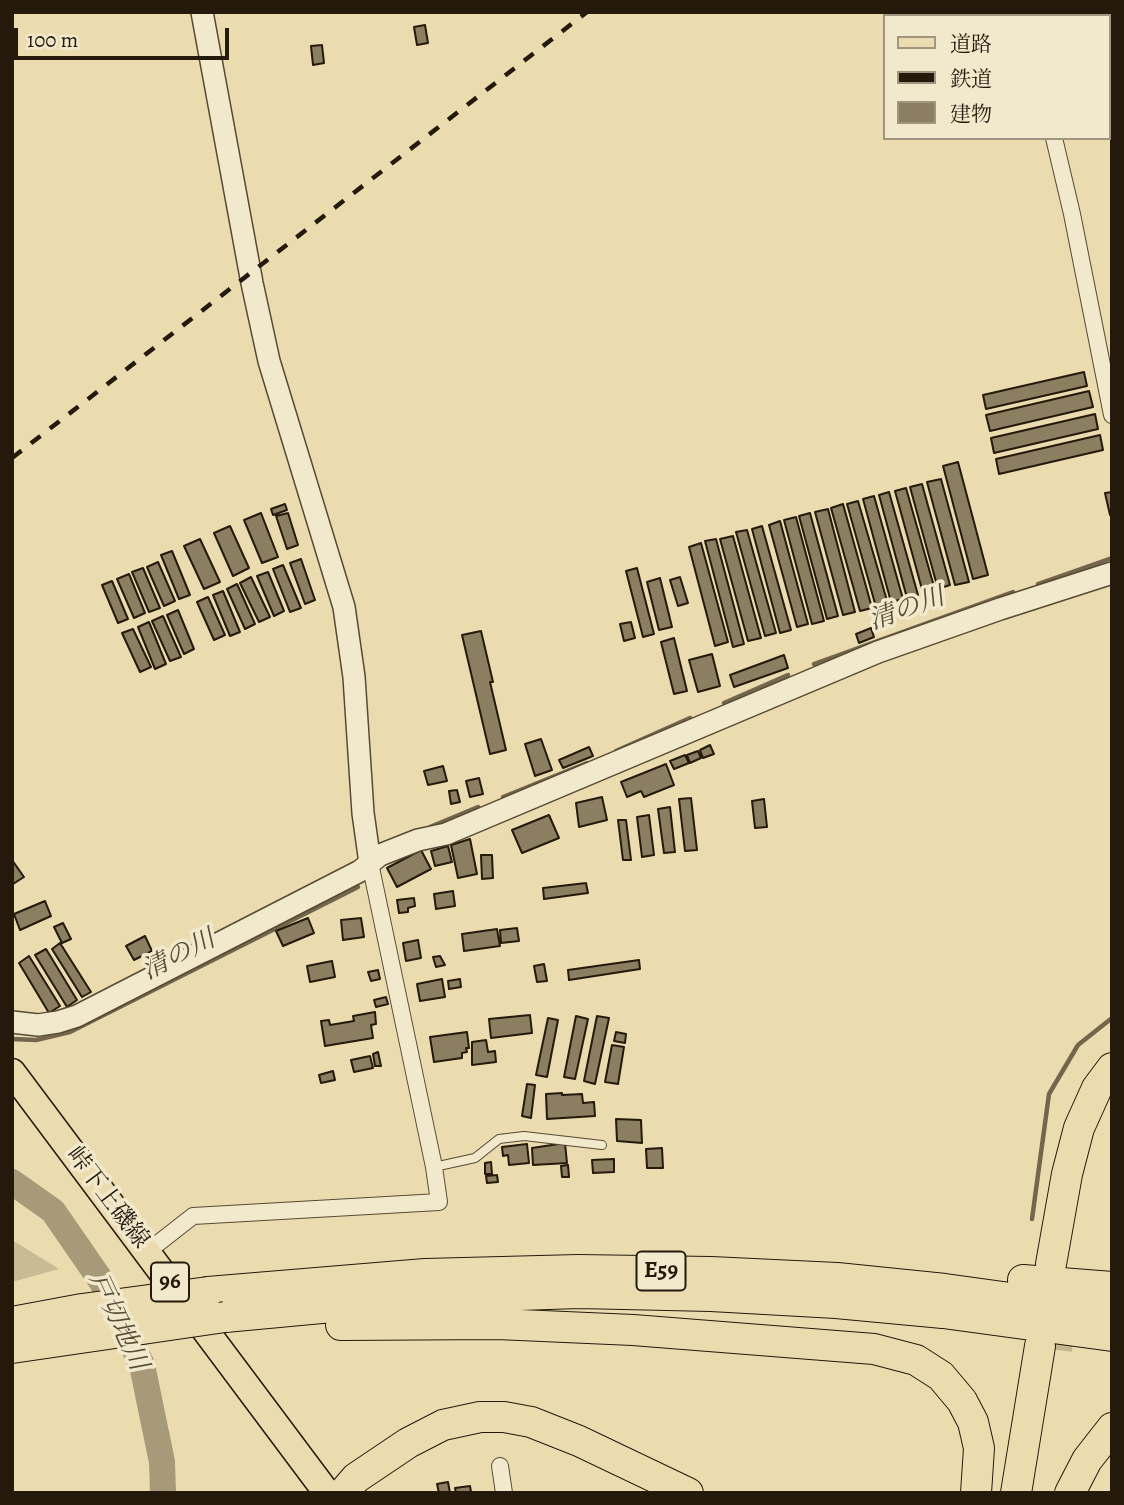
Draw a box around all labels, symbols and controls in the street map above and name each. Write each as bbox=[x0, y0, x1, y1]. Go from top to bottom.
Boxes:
scale bar bbox=[18, 14, 233, 58]
legend bbox=[883, 14, 1110, 140]
text: 100 m bbox=[27, 26, 78, 54]
text: 道路 bbox=[950, 30, 992, 58]
text: 鉄道 bbox=[950, 65, 992, 93]
text: 建物 bbox=[950, 100, 992, 128]
water label: 清の川 bbox=[865, 582, 949, 638]
water label: 清の川 bbox=[137, 924, 221, 988]
street label: 峠下上磯線 bbox=[59, 1141, 155, 1255]
road number: E59 bbox=[636, 1252, 686, 1290]
road number: 96 bbox=[151, 1262, 189, 1302]
water label: 戸切地川 bbox=[81, 1268, 153, 1376]

